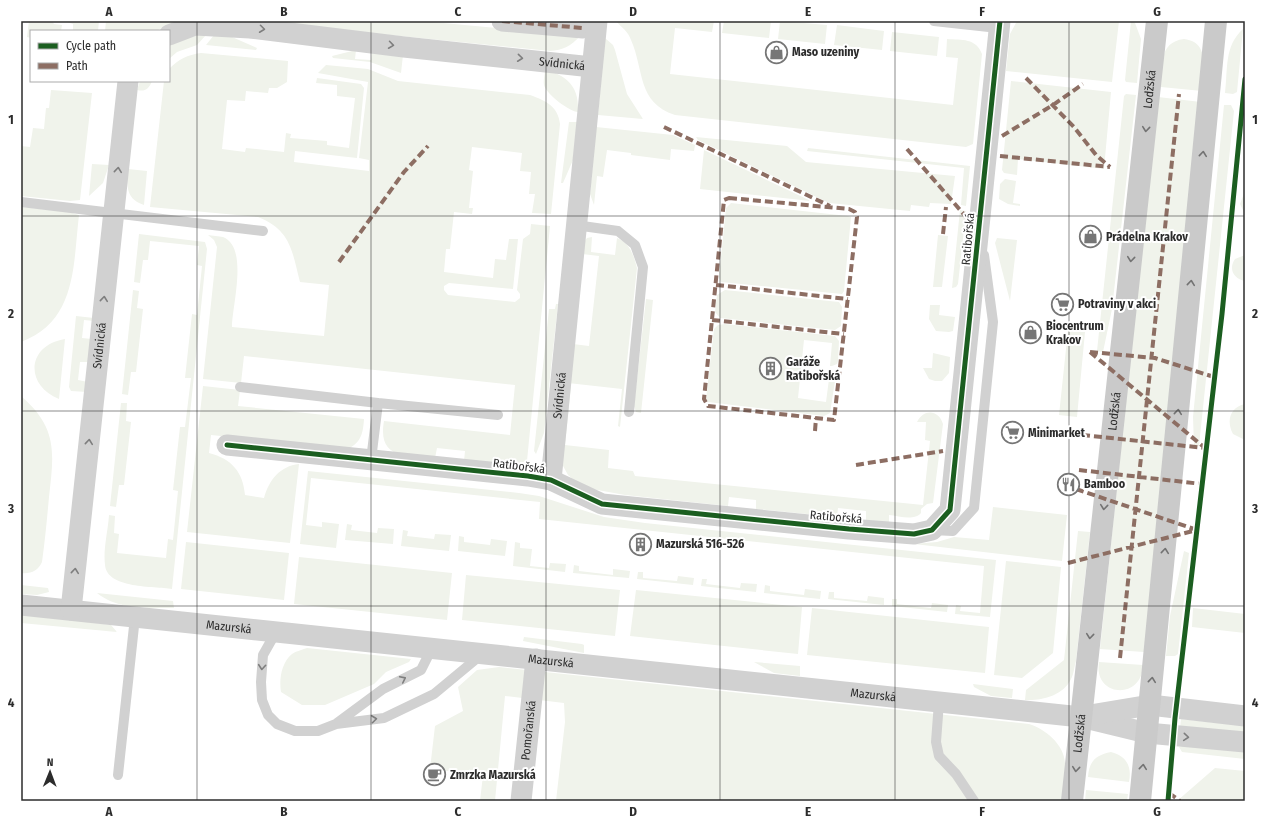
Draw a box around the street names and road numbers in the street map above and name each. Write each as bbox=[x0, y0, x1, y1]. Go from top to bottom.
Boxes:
street label: Svídnická bbox=[538, 54, 586, 73]
street label: Lodžská bbox=[1140, 69, 1159, 109]
street label: Ratibořská bbox=[959, 212, 977, 266]
street label: Svídnická bbox=[90, 322, 109, 369]
street label: Svídnická bbox=[550, 371, 569, 419]
street label: Lodžská bbox=[1105, 391, 1124, 431]
street label: Ratibořská bbox=[492, 456, 546, 476]
street label: Ratibořská bbox=[809, 508, 863, 526]
street label: Mazurská bbox=[205, 618, 252, 636]
street label: Mazurská bbox=[528, 652, 575, 670]
street label: Mazurská bbox=[850, 686, 897, 704]
street label: Pomořanská bbox=[518, 700, 539, 761]
street label: Lodžská bbox=[1070, 713, 1088, 754]

